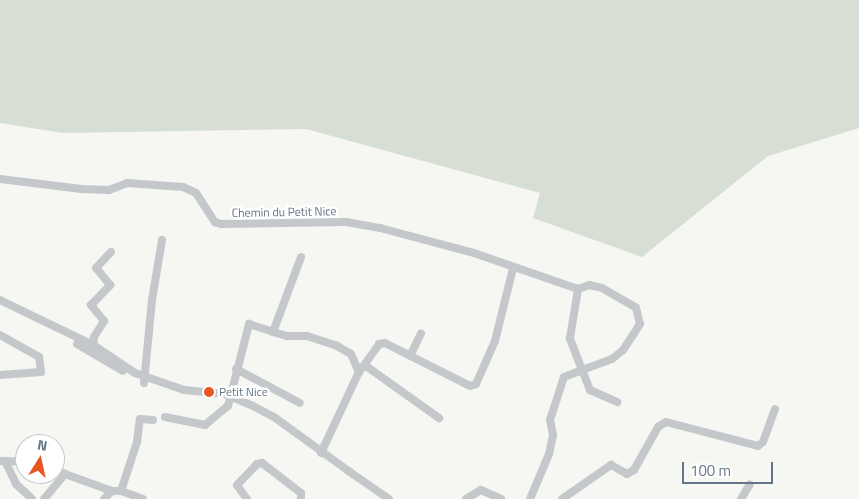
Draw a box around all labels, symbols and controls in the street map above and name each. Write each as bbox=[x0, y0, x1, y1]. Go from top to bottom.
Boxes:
street label: Chemin du Petit Nice bbox=[231, 204, 337, 220]
place label: Petit Nice bbox=[219, 385, 268, 399]
marker: Petit Nice bbox=[203, 386, 215, 398]
north arrow bbox=[15, 434, 65, 484]
text: N bbox=[36, 434, 49, 456]
scale bar bbox=[684, 452, 775, 484]
text: 100 m bbox=[690, 459, 731, 482]

